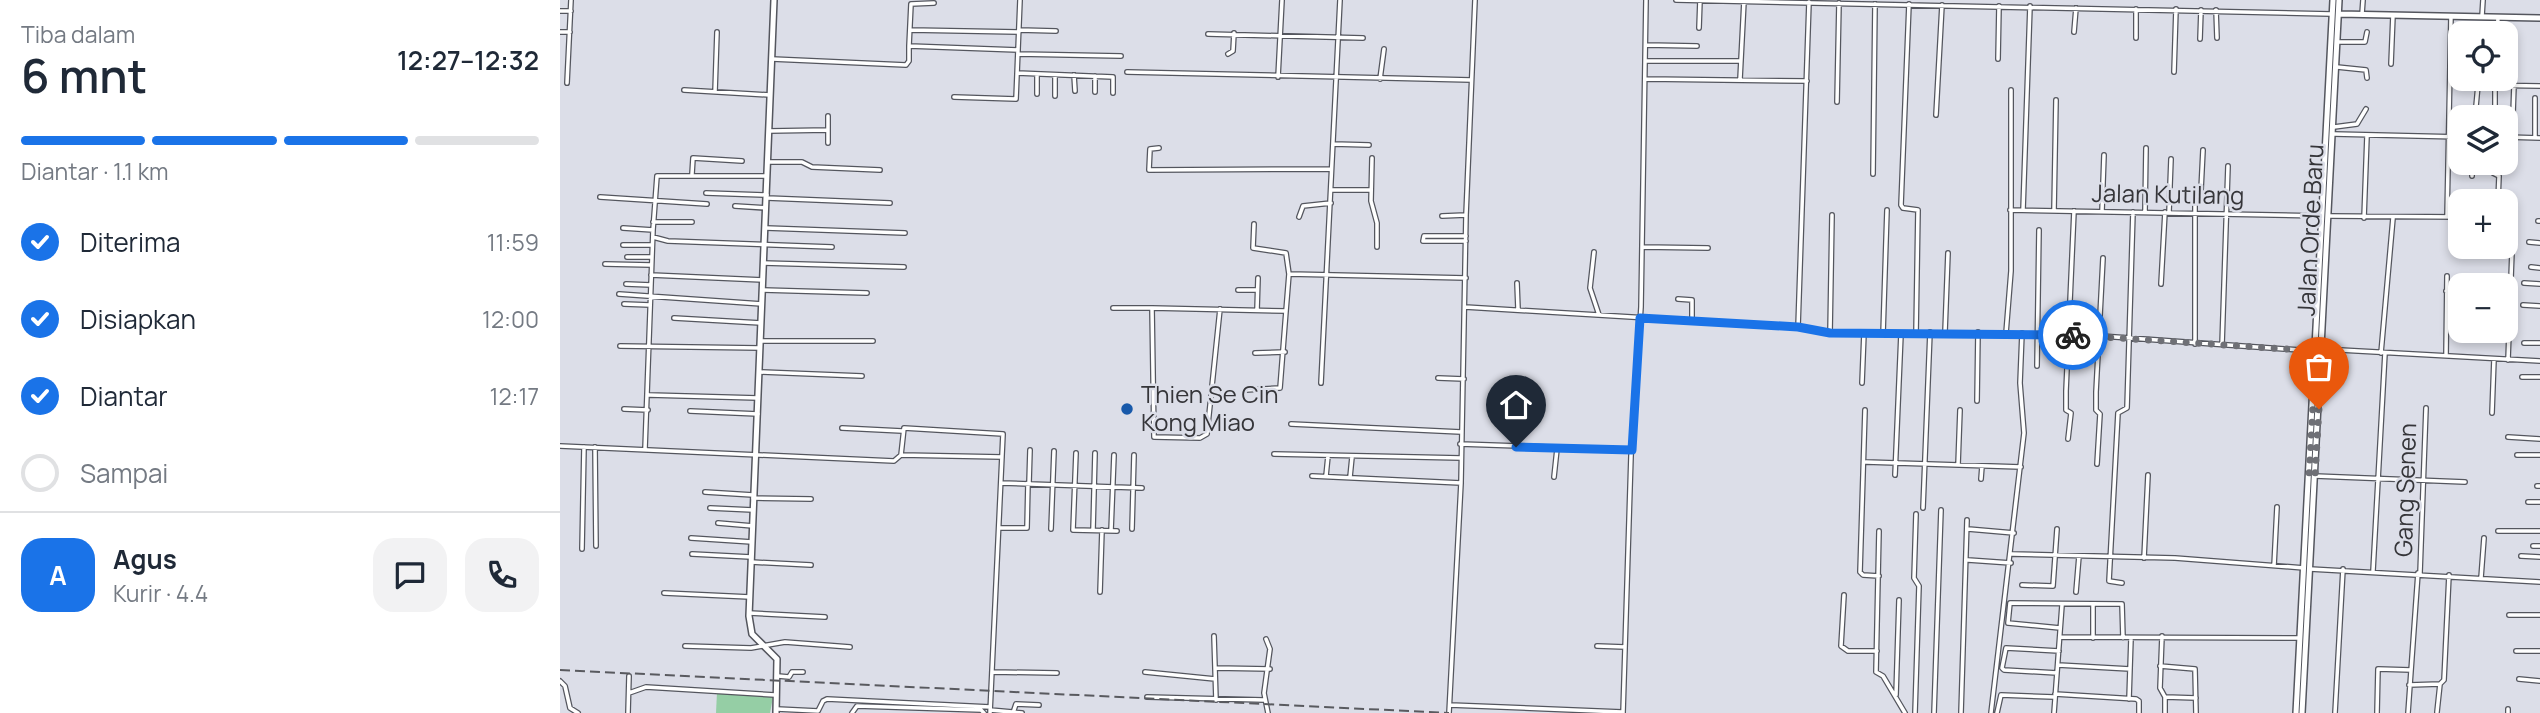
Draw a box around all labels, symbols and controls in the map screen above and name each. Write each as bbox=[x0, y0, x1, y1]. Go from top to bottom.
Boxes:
text: Tiba dalam bbox=[21, 18, 135, 50]
map controls bbox=[2448, 21, 2518, 343]
button: locate bbox=[2448, 21, 2518, 91]
text: 12:27–12:32 bbox=[397, 42, 539, 78]
text: 6 mnt bbox=[21, 44, 147, 107]
button: layers bbox=[2448, 105, 2518, 175]
street label: Jalan Orde Baru bbox=[2289, 143, 2330, 317]
text: Diantar · 1.1 km bbox=[21, 155, 169, 187]
street label: Jalan Kutilang bbox=[2091, 176, 2245, 211]
button: + bbox=[2448, 189, 2518, 259]
icon: check bbox=[21, 223, 59, 261]
text: Diterima bbox=[80, 224, 181, 260]
text: 11:59 bbox=[487, 226, 539, 258]
button: − bbox=[2448, 273, 2518, 343]
icon: check bbox=[21, 300, 59, 338]
courier bbox=[2038, 300, 2108, 370]
text: Disiapkan bbox=[80, 301, 196, 337]
text: 12:00 bbox=[482, 303, 539, 335]
icon: bike bbox=[2054, 316, 2092, 354]
pin bbox=[2289, 337, 2349, 409]
icon: bag bbox=[2300, 348, 2338, 386]
pin bbox=[1486, 375, 1546, 447]
icon: check bbox=[21, 377, 59, 415]
place label: Thien Se Cin Kong Miao bbox=[1141, 377, 1279, 438]
text: Diantar bbox=[80, 378, 168, 414]
text: 12:17 bbox=[490, 380, 539, 412]
icon: home bbox=[1497, 386, 1535, 424]
marker: Thien Se Cin Kong Miao bbox=[1119, 401, 1135, 417]
street label: Gang Senen bbox=[2386, 422, 2423, 558]
text: Sampai bbox=[80, 455, 168, 491]
button: chat bbox=[373, 538, 447, 612]
button: phone bbox=[465, 538, 539, 612]
text: Agus bbox=[113, 541, 177, 577]
text: A bbox=[49, 557, 67, 593]
text: Kurir · 4.4 bbox=[113, 577, 208, 609]

